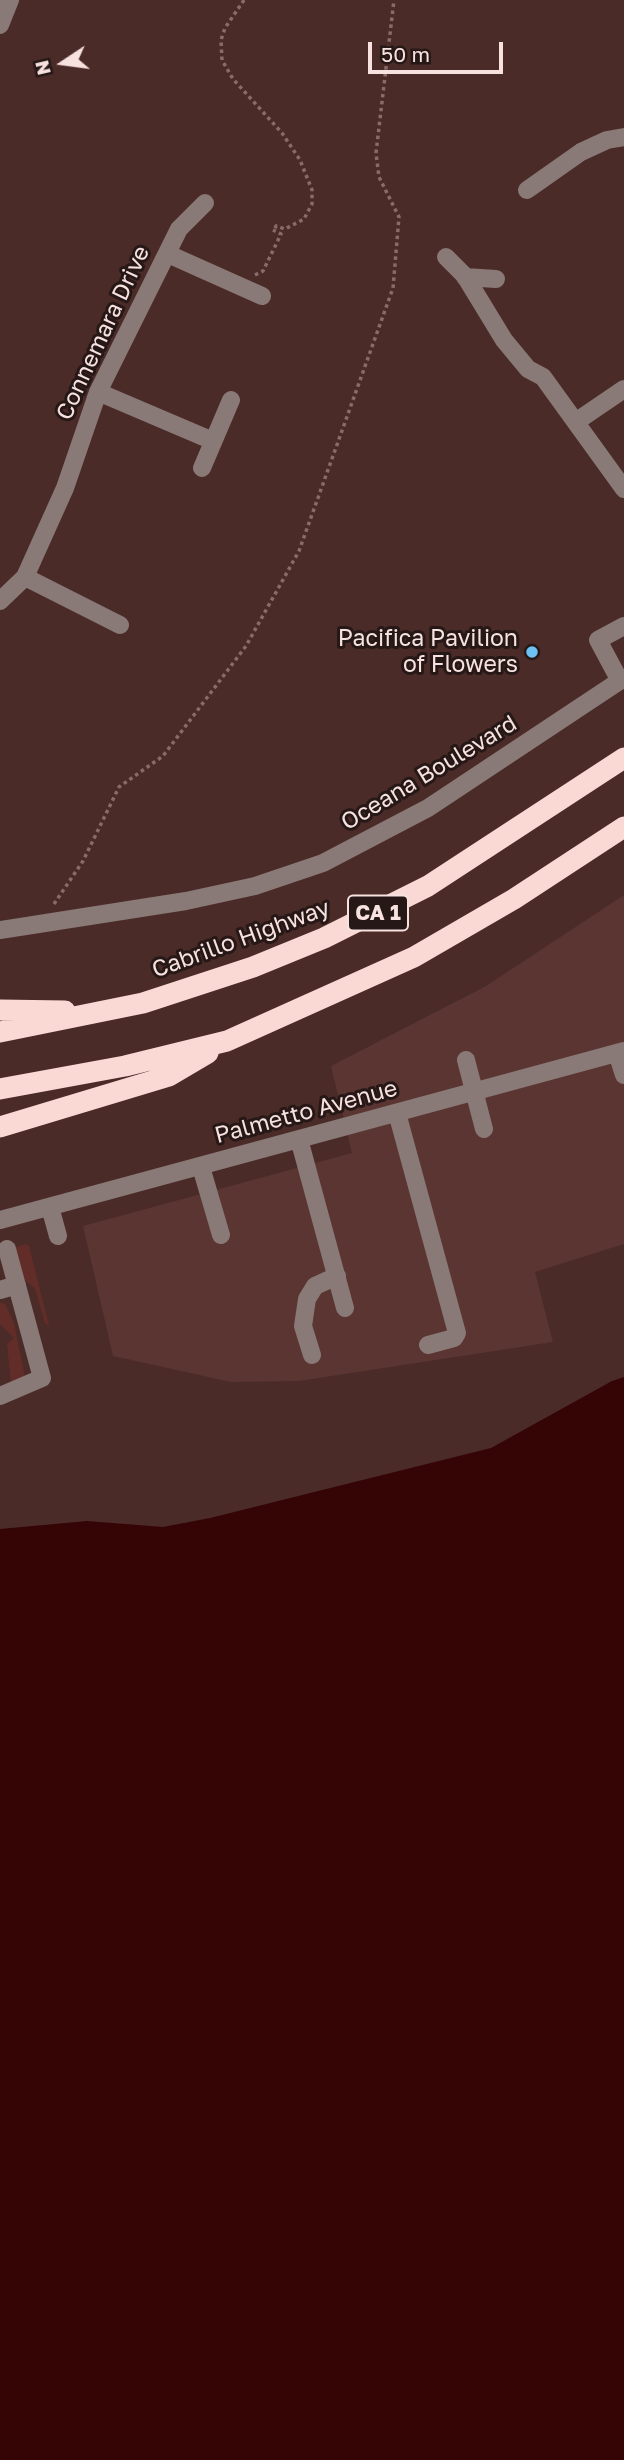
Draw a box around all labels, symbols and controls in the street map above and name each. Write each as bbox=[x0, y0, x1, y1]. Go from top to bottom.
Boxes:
north arrow bbox=[28, 28, 98, 98]
scale bar bbox=[372, 28, 507, 72]
text: 50 m bbox=[381, 41, 430, 67]
text: N bbox=[29, 58, 55, 77]
street label: Connemara Drive bbox=[51, 242, 155, 424]
place label: Pacifica Pavilion of Flowers bbox=[338, 625, 518, 679]
marker: Pacifica Pavilion of Flowers bbox=[524, 644, 540, 660]
street label: Oceana Boulevard bbox=[336, 710, 522, 836]
street label: Cabrillo Highway bbox=[148, 894, 334, 984]
road number: CA 1 bbox=[348, 895, 408, 930]
street label: Palmetto Avenue bbox=[212, 1074, 400, 1150]

